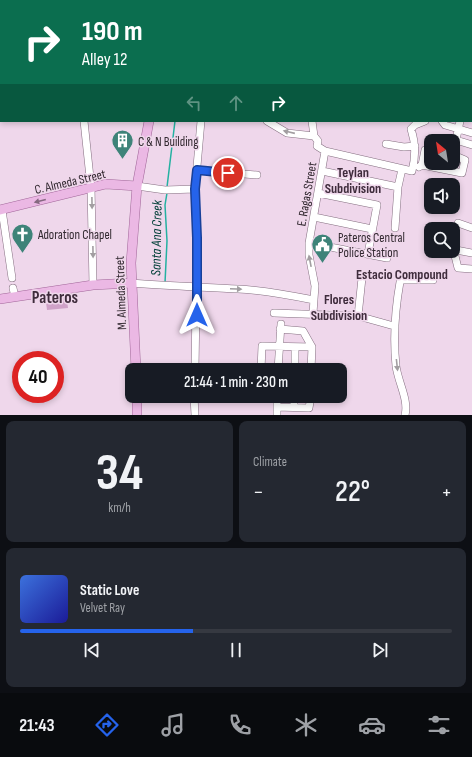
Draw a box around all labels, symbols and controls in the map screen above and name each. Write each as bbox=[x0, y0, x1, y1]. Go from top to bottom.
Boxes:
text: 190 m bbox=[82, 15, 143, 48]
icon: right bbox=[16, 16, 68, 68]
text: Alley 12 bbox=[82, 49, 127, 70]
icon: left bbox=[183, 92, 205, 114]
icon: ahead bbox=[225, 92, 247, 114]
icon: right bbox=[267, 92, 289, 114]
building icon: C & N Building bbox=[109, 128, 135, 161]
one-way arrow bbox=[283, 129, 295, 135]
place label: C & N Building bbox=[138, 134, 198, 150]
north arrow bbox=[424, 134, 460, 170]
map controls bbox=[424, 134, 460, 258]
pin bbox=[211, 156, 245, 190]
street label: E. Ragas Street bbox=[293, 161, 321, 228]
icon: arrive bbox=[217, 162, 239, 184]
district label: Teylan Subdivision bbox=[325, 164, 381, 197]
street label: C. Almeda Street bbox=[33, 166, 107, 198]
button: sound bbox=[424, 178, 460, 214]
one-way arrow bbox=[88, 197, 95, 209]
one-way arrow bbox=[34, 198, 46, 204]
water label: Santa Ana Creek bbox=[147, 199, 166, 276]
church icon: Adoration Chapel bbox=[9, 221, 35, 254]
button: search bbox=[424, 222, 460, 258]
place label: Adoration Chapel bbox=[37, 227, 112, 243]
place label: Pateros Central Police Station bbox=[338, 230, 405, 261]
public building icon: Pateros Central Police Station bbox=[309, 231, 335, 264]
one-way arrow bbox=[89, 246, 96, 258]
one-way arrow bbox=[307, 255, 313, 267]
street label: M. Almeda Street bbox=[112, 256, 130, 330]
district label: Estacio Compound bbox=[356, 266, 448, 283]
one-way arrow bbox=[230, 285, 242, 292]
district label: Pateros bbox=[32, 288, 79, 308]
district label: Flores Subdivision bbox=[311, 291, 367, 324]
position arrow bbox=[176, 294, 218, 336]
speed limit sign: 40 bbox=[12, 351, 64, 403]
one-way arrow bbox=[393, 359, 400, 371]
text: 21:44 · 1 min · 230 m bbox=[184, 373, 288, 392]
text: 34 bbox=[96, 442, 143, 505]
text: Climate bbox=[253, 454, 287, 470]
text: 22° bbox=[335, 474, 370, 510]
text: − bbox=[253, 479, 264, 506]
text: + bbox=[441, 479, 452, 506]
text: km/h bbox=[108, 500, 131, 516]
text: Static Love bbox=[80, 581, 139, 600]
text: Velvet Ray bbox=[80, 600, 125, 616]
icon: previous bbox=[81, 639, 103, 661]
icon: pause bbox=[225, 639, 247, 661]
icon: next bbox=[369, 639, 391, 661]
icon: directions bbox=[93, 711, 121, 739]
icon: music bbox=[159, 711, 187, 739]
icon: phone bbox=[226, 711, 254, 739]
icon: climate bbox=[292, 711, 320, 739]
icon: car bbox=[358, 711, 386, 739]
icon: filters bbox=[425, 711, 453, 739]
text: 21:43 bbox=[19, 715, 55, 736]

